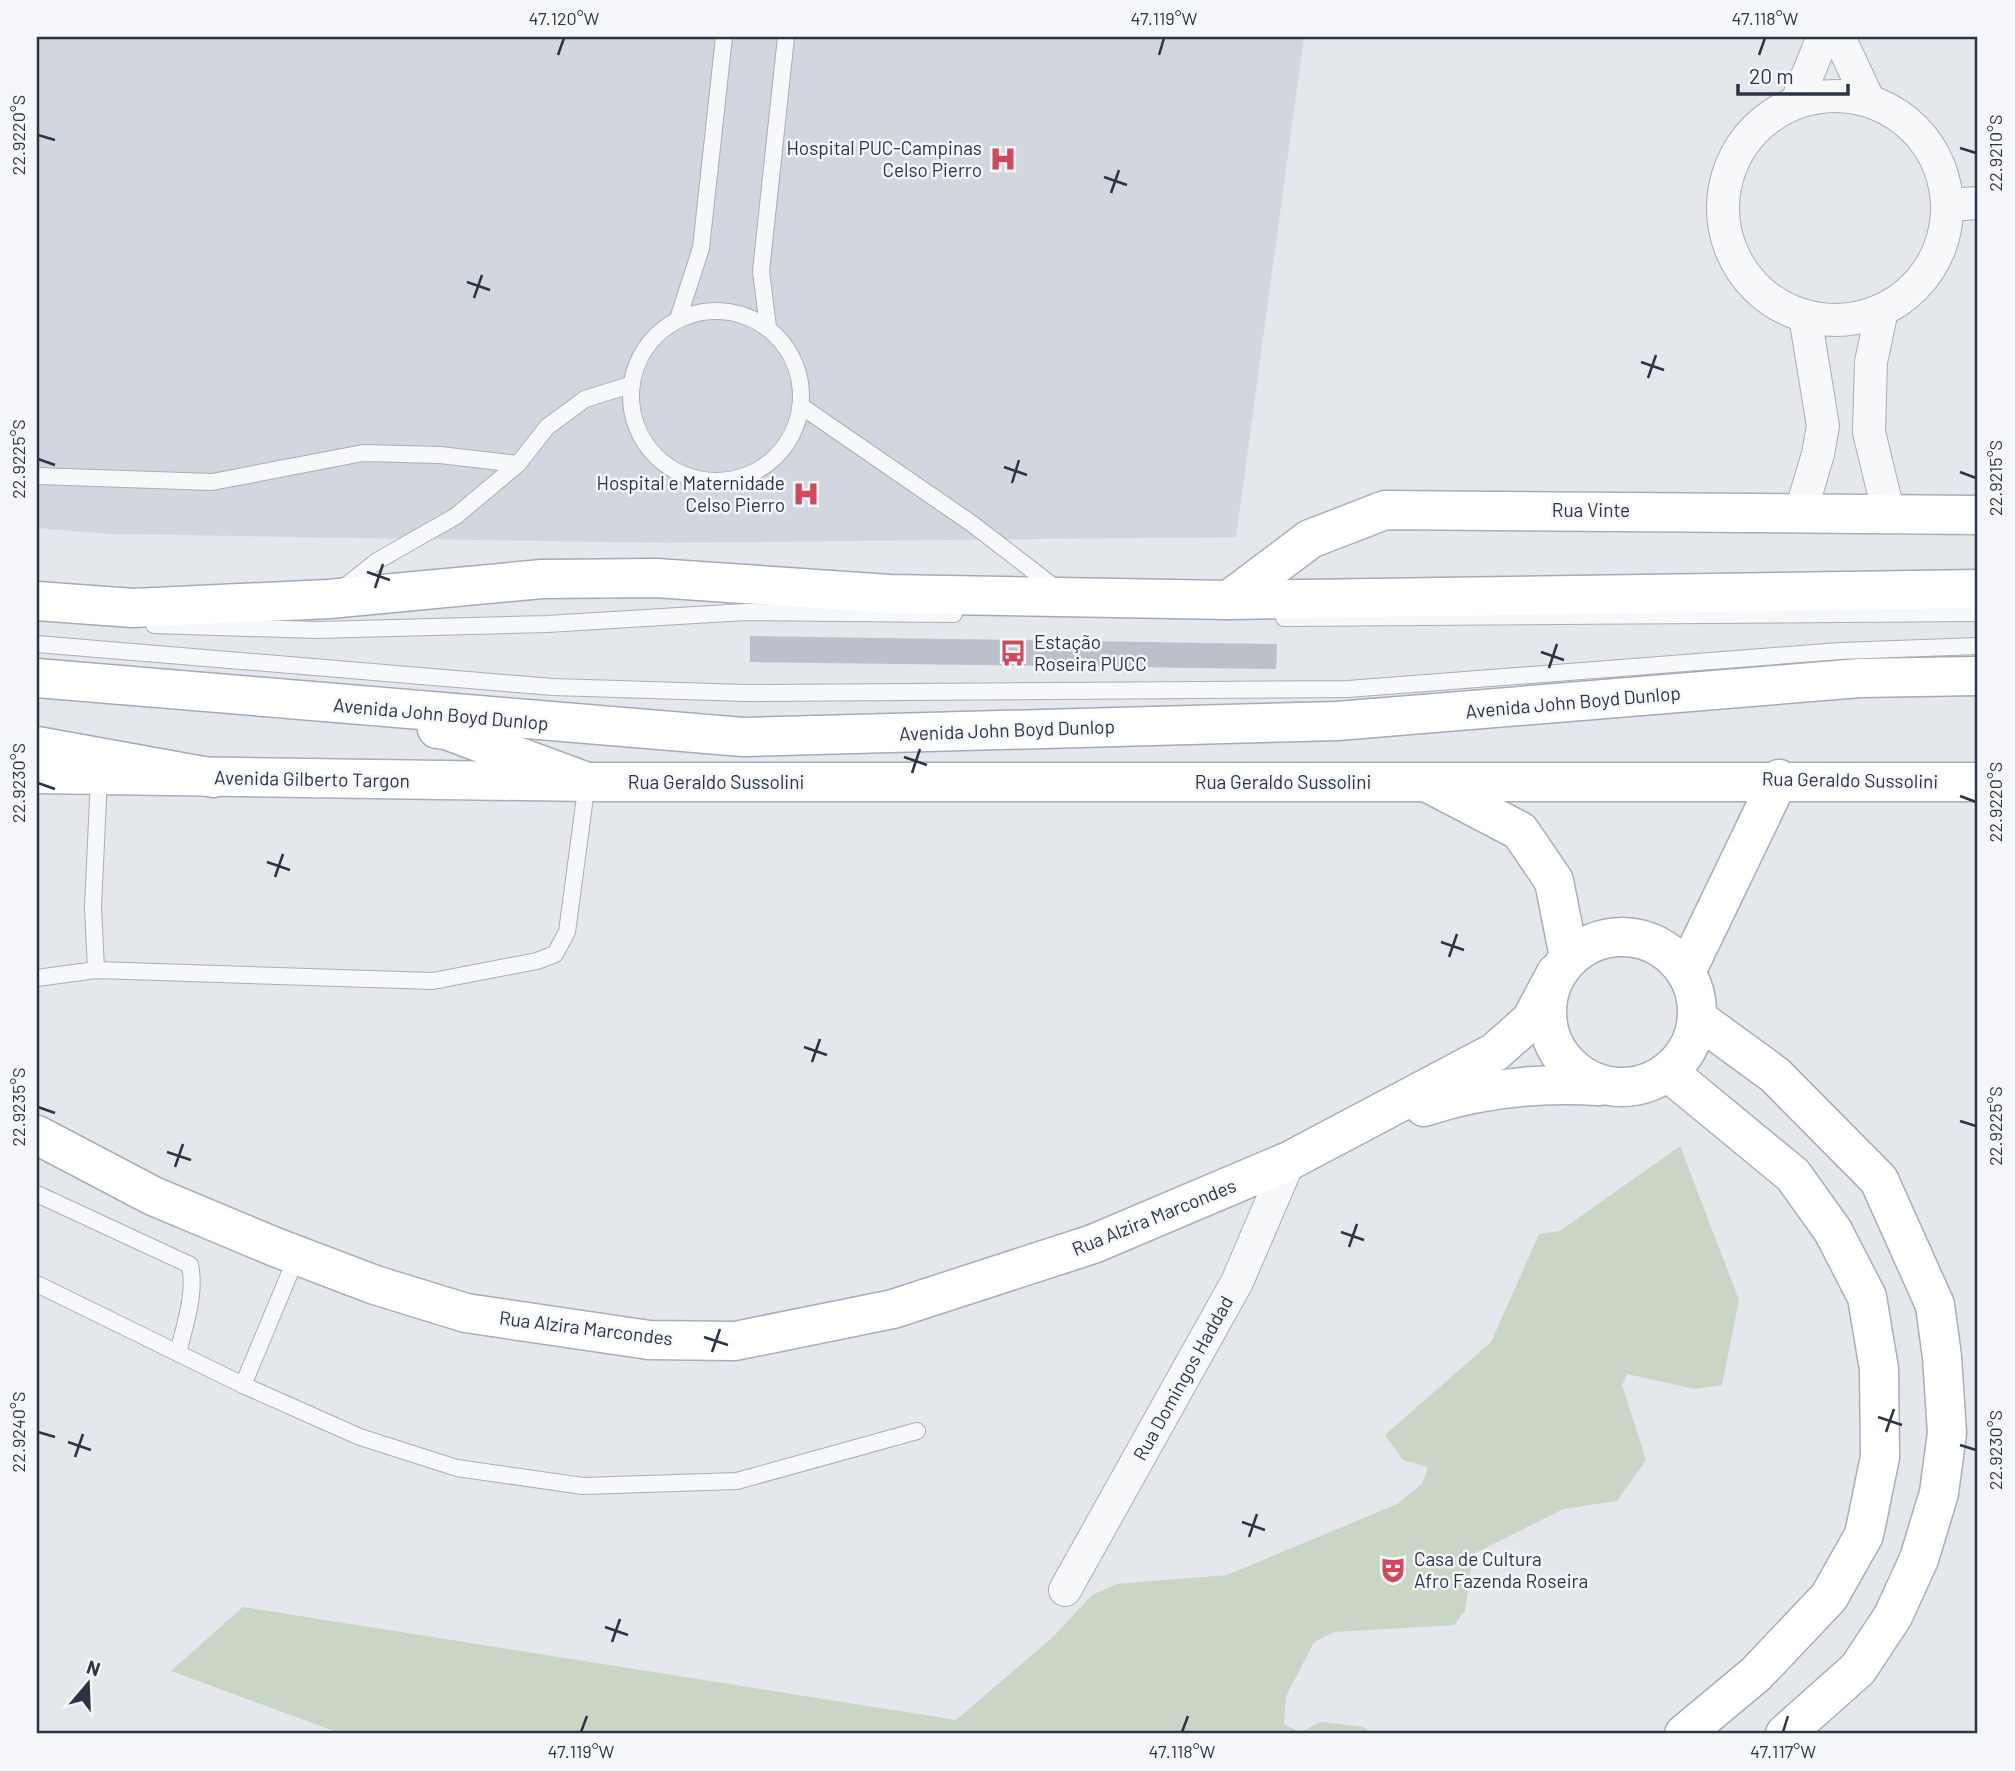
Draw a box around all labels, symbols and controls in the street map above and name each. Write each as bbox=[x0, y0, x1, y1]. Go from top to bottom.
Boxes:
text: 47.120°W bbox=[529, 7, 600, 29]
text: 47.119°W bbox=[1131, 7, 1198, 29]
text: 47.118°W bbox=[1732, 7, 1799, 29]
scale bar bbox=[1738, 52, 1849, 96]
text: 20 m bbox=[1749, 63, 1794, 88]
text: 22.9220°S bbox=[7, 95, 29, 175]
text: 22.9210°S bbox=[1984, 115, 2006, 191]
place label: Hospital PUC-Campinas Celso Pierro bbox=[786, 136, 982, 181]
hospital icon: Hospital PUC-Campinas Celso Pierro bbox=[988, 144, 1018, 174]
text: 22.9225°S bbox=[7, 419, 29, 499]
text: 22.9215°S bbox=[1984, 440, 2006, 516]
place label: Hospital e Maternidade Celso Pierro bbox=[596, 471, 785, 516]
hospital icon: Hospital e Maternidade Celso Pierro bbox=[791, 479, 821, 509]
street label: Rua Vinte bbox=[1552, 498, 1630, 521]
place label: Estação Roseira PUCC bbox=[1034, 630, 1147, 675]
bus stop icon: Estação Roseira PUCC bbox=[998, 638, 1028, 668]
street label: Avenida John Boyd Dunlop bbox=[1464, 681, 1682, 722]
street label: Avenida John Boyd Dunlop bbox=[332, 693, 550, 734]
street label: Avenida John Boyd Dunlop bbox=[899, 714, 1115, 745]
text: 22.9230°S bbox=[7, 743, 29, 823]
text: 22.9220°S bbox=[1984, 762, 2006, 842]
street label: Avenida Gilberto Targon bbox=[214, 765, 410, 792]
street label: Rua Geraldo Sussolini bbox=[1762, 766, 1938, 793]
street label: Rua Geraldo Sussolini bbox=[628, 770, 804, 793]
street label: Rua Geraldo Sussolini bbox=[1195, 770, 1371, 793]
text: 22.9235°S bbox=[7, 1067, 29, 1147]
text: 22.9225°S bbox=[1984, 1086, 2006, 1166]
street label: Rua Alzira Marcondes bbox=[1068, 1173, 1239, 1260]
street label: Rua Domingos Haddad bbox=[1128, 1291, 1237, 1464]
street label: Rua Alzira Marcondes bbox=[498, 1305, 674, 1350]
text: 22.9240°S bbox=[7, 1392, 29, 1472]
text: 22.9230°S bbox=[1984, 1410, 2006, 1490]
place label: Casa de Cultura Afro Fazenda Roseira bbox=[1414, 1547, 1588, 1592]
theatre icon: Casa de Cultura Afro Fazenda Roseira bbox=[1378, 1555, 1408, 1585]
north arrow bbox=[52, 1648, 122, 1718]
text: N bbox=[84, 1655, 103, 1680]
text: 47.119°W bbox=[548, 1740, 615, 1762]
text: 47.118°W bbox=[1149, 1740, 1216, 1762]
text: 47.117°W bbox=[1750, 1740, 1816, 1762]

